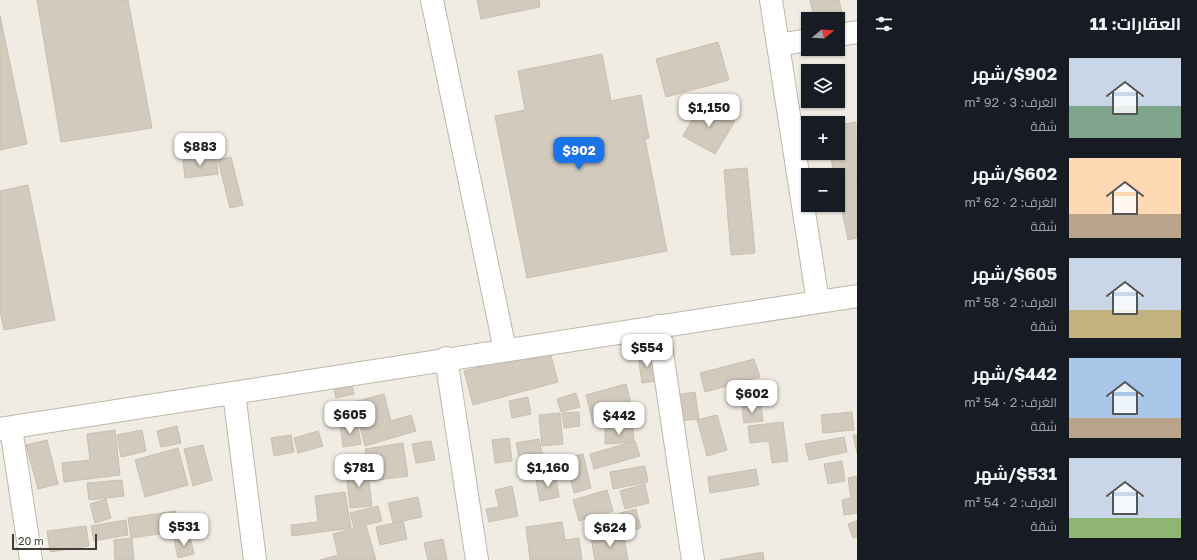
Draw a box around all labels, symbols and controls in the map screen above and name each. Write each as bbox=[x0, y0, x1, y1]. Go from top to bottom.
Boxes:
north arrow bbox=[801, 12, 845, 56]
map controls bbox=[801, 12, 845, 212]
icon: filters bbox=[873, 13, 895, 35]
text: العقارات: 11 bbox=[1090, 13, 1181, 34]
text: $902/شهر bbox=[972, 63, 1057, 84]
button: layers bbox=[801, 64, 845, 108]
icon: home bbox=[1101, 74, 1149, 122]
pin: $1,150 bbox=[676, 94, 742, 128]
text: الغرف: 3 · 92 m² bbox=[964, 94, 1057, 110]
text: $1,150 bbox=[688, 99, 730, 115]
button: + bbox=[801, 116, 845, 160]
text: شقة bbox=[1030, 118, 1057, 134]
pin: $883 bbox=[176, 133, 224, 167]
pin: $902 bbox=[555, 137, 603, 171]
text: $883 bbox=[183, 138, 217, 154]
text: $902 bbox=[562, 142, 596, 158]
text: $602/شهر bbox=[972, 163, 1057, 184]
button: − bbox=[801, 168, 845, 212]
icon: home bbox=[1101, 174, 1149, 222]
text: الغرف: 2 · 62 m² bbox=[964, 194, 1057, 210]
text: شقة bbox=[1030, 218, 1057, 234]
text: $605/شهر bbox=[972, 263, 1057, 284]
icon: home bbox=[1101, 274, 1149, 322]
text: الغرف: 2 · 58 m² bbox=[964, 294, 1057, 310]
text: شقة bbox=[1030, 318, 1057, 334]
pin: $554 bbox=[623, 334, 671, 368]
text: $554 bbox=[631, 339, 663, 355]
text: $442/شهر bbox=[973, 363, 1057, 384]
icon: home bbox=[1101, 374, 1149, 422]
pin: $602 bbox=[728, 380, 776, 414]
text: $602 bbox=[735, 385, 769, 401]
text: الغرف: 2 · 54 m² bbox=[964, 394, 1057, 410]
pin: $605 bbox=[326, 401, 374, 435]
pin: $442 bbox=[595, 402, 643, 436]
text: $605 bbox=[333, 406, 367, 422]
text: $442 bbox=[603, 407, 635, 423]
text: شقة bbox=[1030, 418, 1057, 434]
pin: $781 bbox=[335, 454, 383, 488]
pin: $1,160 bbox=[515, 454, 581, 488]
text: $781 bbox=[344, 459, 374, 475]
text: $1,160 bbox=[527, 459, 569, 475]
text: $531/شهر bbox=[975, 463, 1057, 484]
icon: home bbox=[1101, 474, 1149, 522]
text: الغرف: 2 · 54 m² bbox=[964, 494, 1057, 510]
pin: $531 bbox=[160, 513, 208, 547]
pin: $624 bbox=[586, 514, 634, 548]
text: $531 bbox=[168, 518, 200, 534]
text: شقة bbox=[1030, 518, 1057, 534]
text: $624 bbox=[593, 519, 627, 535]
scale bar bbox=[12, 532, 97, 551]
text: 20 m bbox=[18, 534, 44, 547]

